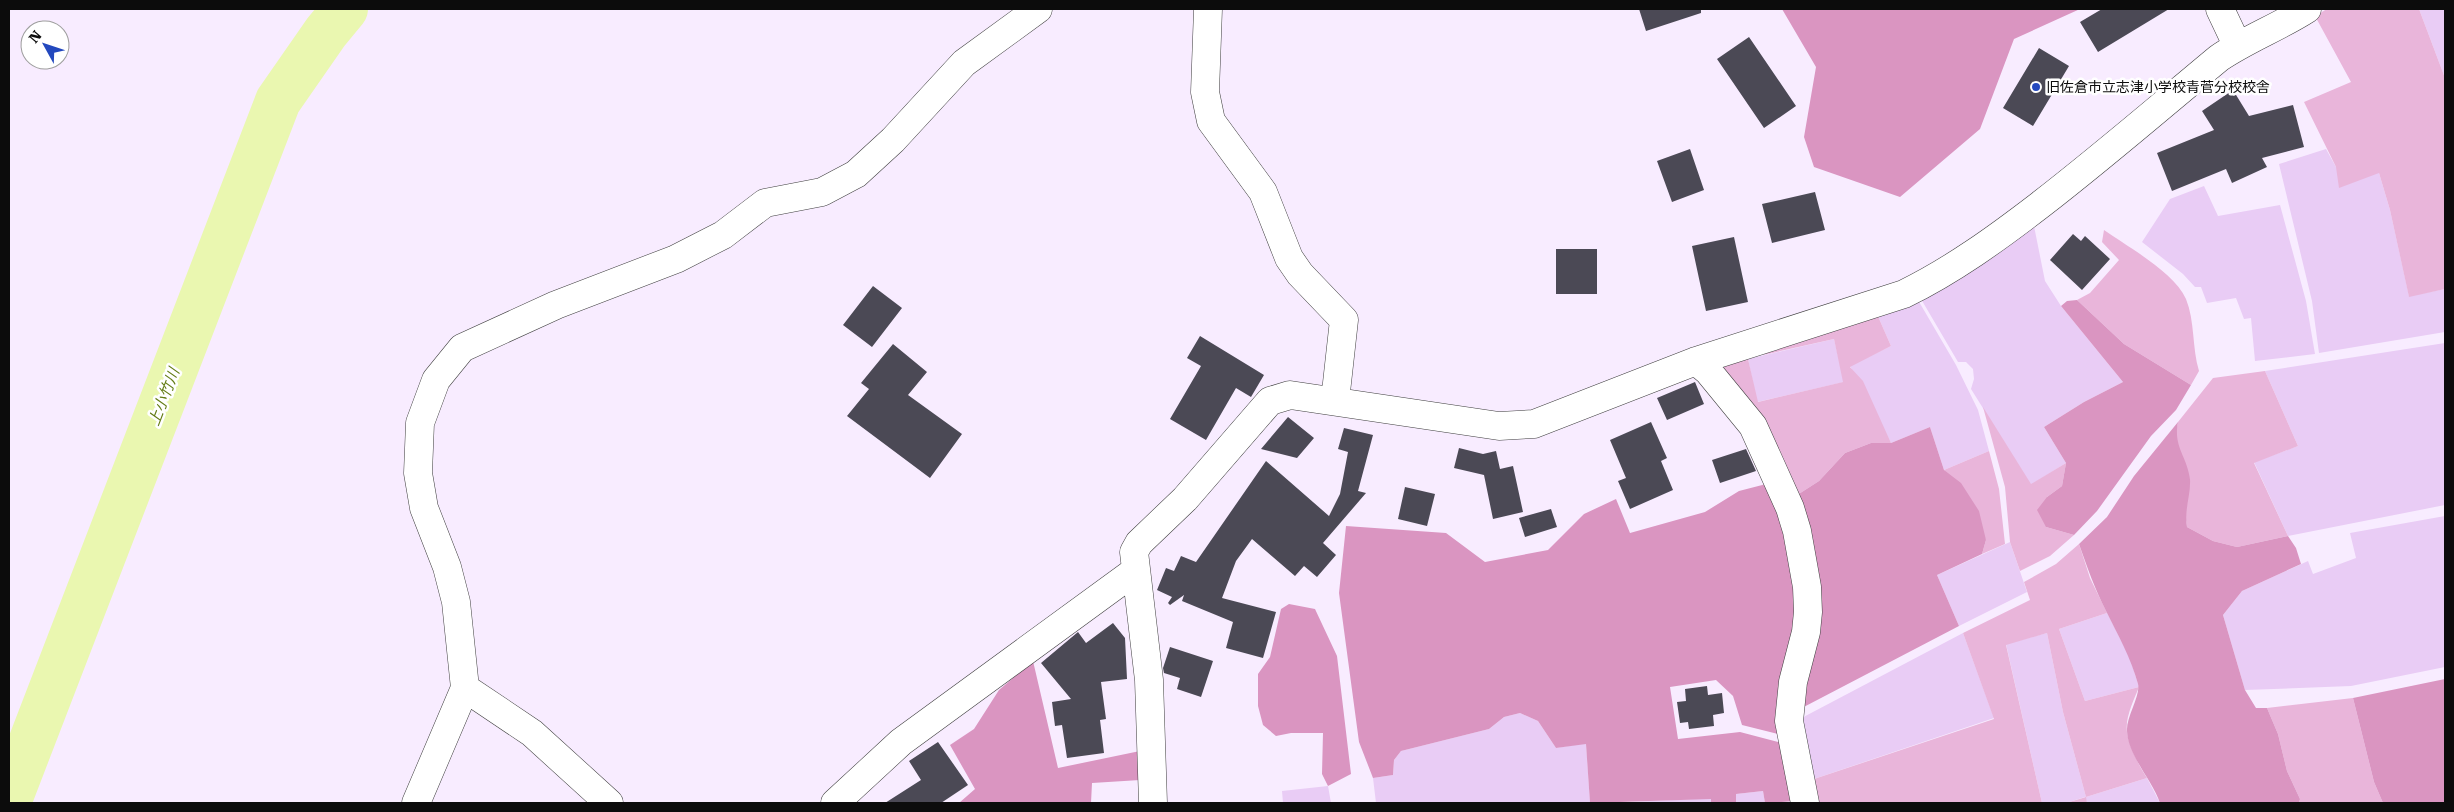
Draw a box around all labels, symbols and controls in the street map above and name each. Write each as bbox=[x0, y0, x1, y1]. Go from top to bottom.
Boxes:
north arrow bbox=[20, 20, 70, 70]
text: N bbox=[25, 27, 45, 46]
place label: 旧佐倉市立志津小学校青菅分校校舎 bbox=[2046, 79, 2270, 95]
marker: 旧佐倉市立志津小学校青菅分校校舎 bbox=[2030, 81, 2042, 93]
water label: 上小竹川 bbox=[145, 364, 184, 428]

